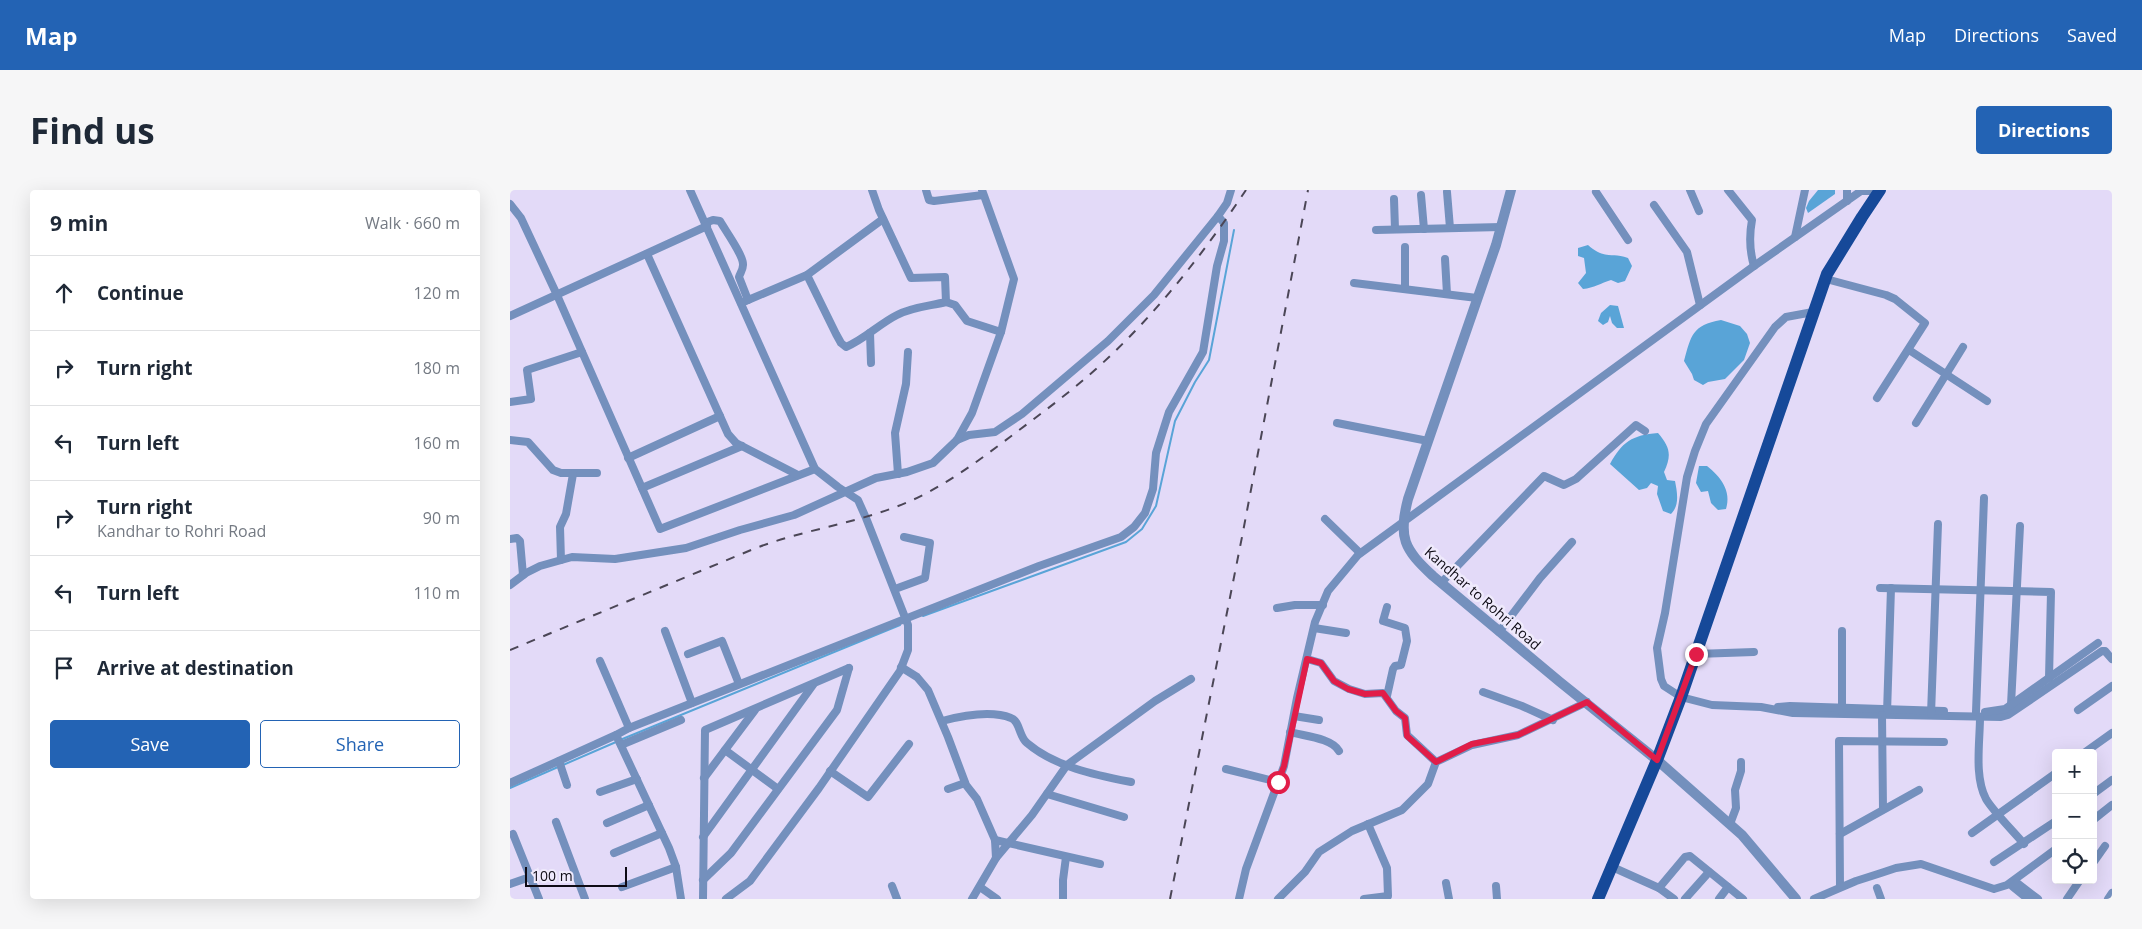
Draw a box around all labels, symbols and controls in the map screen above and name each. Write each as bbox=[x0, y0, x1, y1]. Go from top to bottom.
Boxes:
text: Map bbox=[25, 19, 77, 52]
text: Map bbox=[1889, 23, 1926, 47]
text: Directions bbox=[1954, 23, 2039, 47]
text: Saved bbox=[2067, 23, 2117, 47]
button: Directions bbox=[1976, 106, 2112, 154]
text: Find us bbox=[30, 107, 155, 154]
text: 9 min bbox=[50, 209, 108, 237]
text: Walk · 660 m bbox=[365, 212, 460, 234]
icon: ahead bbox=[50, 279, 78, 307]
text: Continue bbox=[97, 280, 184, 306]
text: 120 m bbox=[414, 282, 460, 304]
icon: right bbox=[50, 354, 78, 382]
text: Turn right bbox=[97, 355, 192, 381]
text: 180 m bbox=[414, 357, 460, 379]
icon: left bbox=[50, 429, 78, 457]
text: Turn left bbox=[97, 430, 179, 456]
text: 160 m bbox=[414, 432, 460, 454]
text: Turn right bbox=[97, 494, 192, 520]
icon: right bbox=[50, 504, 78, 532]
text: 90 m bbox=[423, 507, 460, 529]
text: Kandhar to Rohri Road bbox=[97, 520, 266, 542]
street label: Kandhar to Rohri Road bbox=[1421, 542, 1545, 654]
icon: left bbox=[50, 579, 78, 607]
text: Turn left bbox=[97, 580, 179, 606]
text: 110 m bbox=[414, 582, 460, 604]
route end bbox=[1685, 643, 1708, 666]
icon: arrive bbox=[50, 654, 78, 682]
text: Arrive at destination bbox=[97, 655, 294, 681]
button: Save bbox=[50, 720, 250, 768]
button: Share bbox=[260, 720, 460, 768]
map controls bbox=[2052, 749, 2097, 884]
button: + bbox=[2052, 749, 2097, 794]
route start bbox=[1267, 771, 1290, 794]
button: − bbox=[2052, 794, 2097, 839]
button: locate bbox=[2052, 839, 2097, 884]
scale bar bbox=[525, 864, 628, 887]
text: 100 m bbox=[532, 866, 573, 885]

